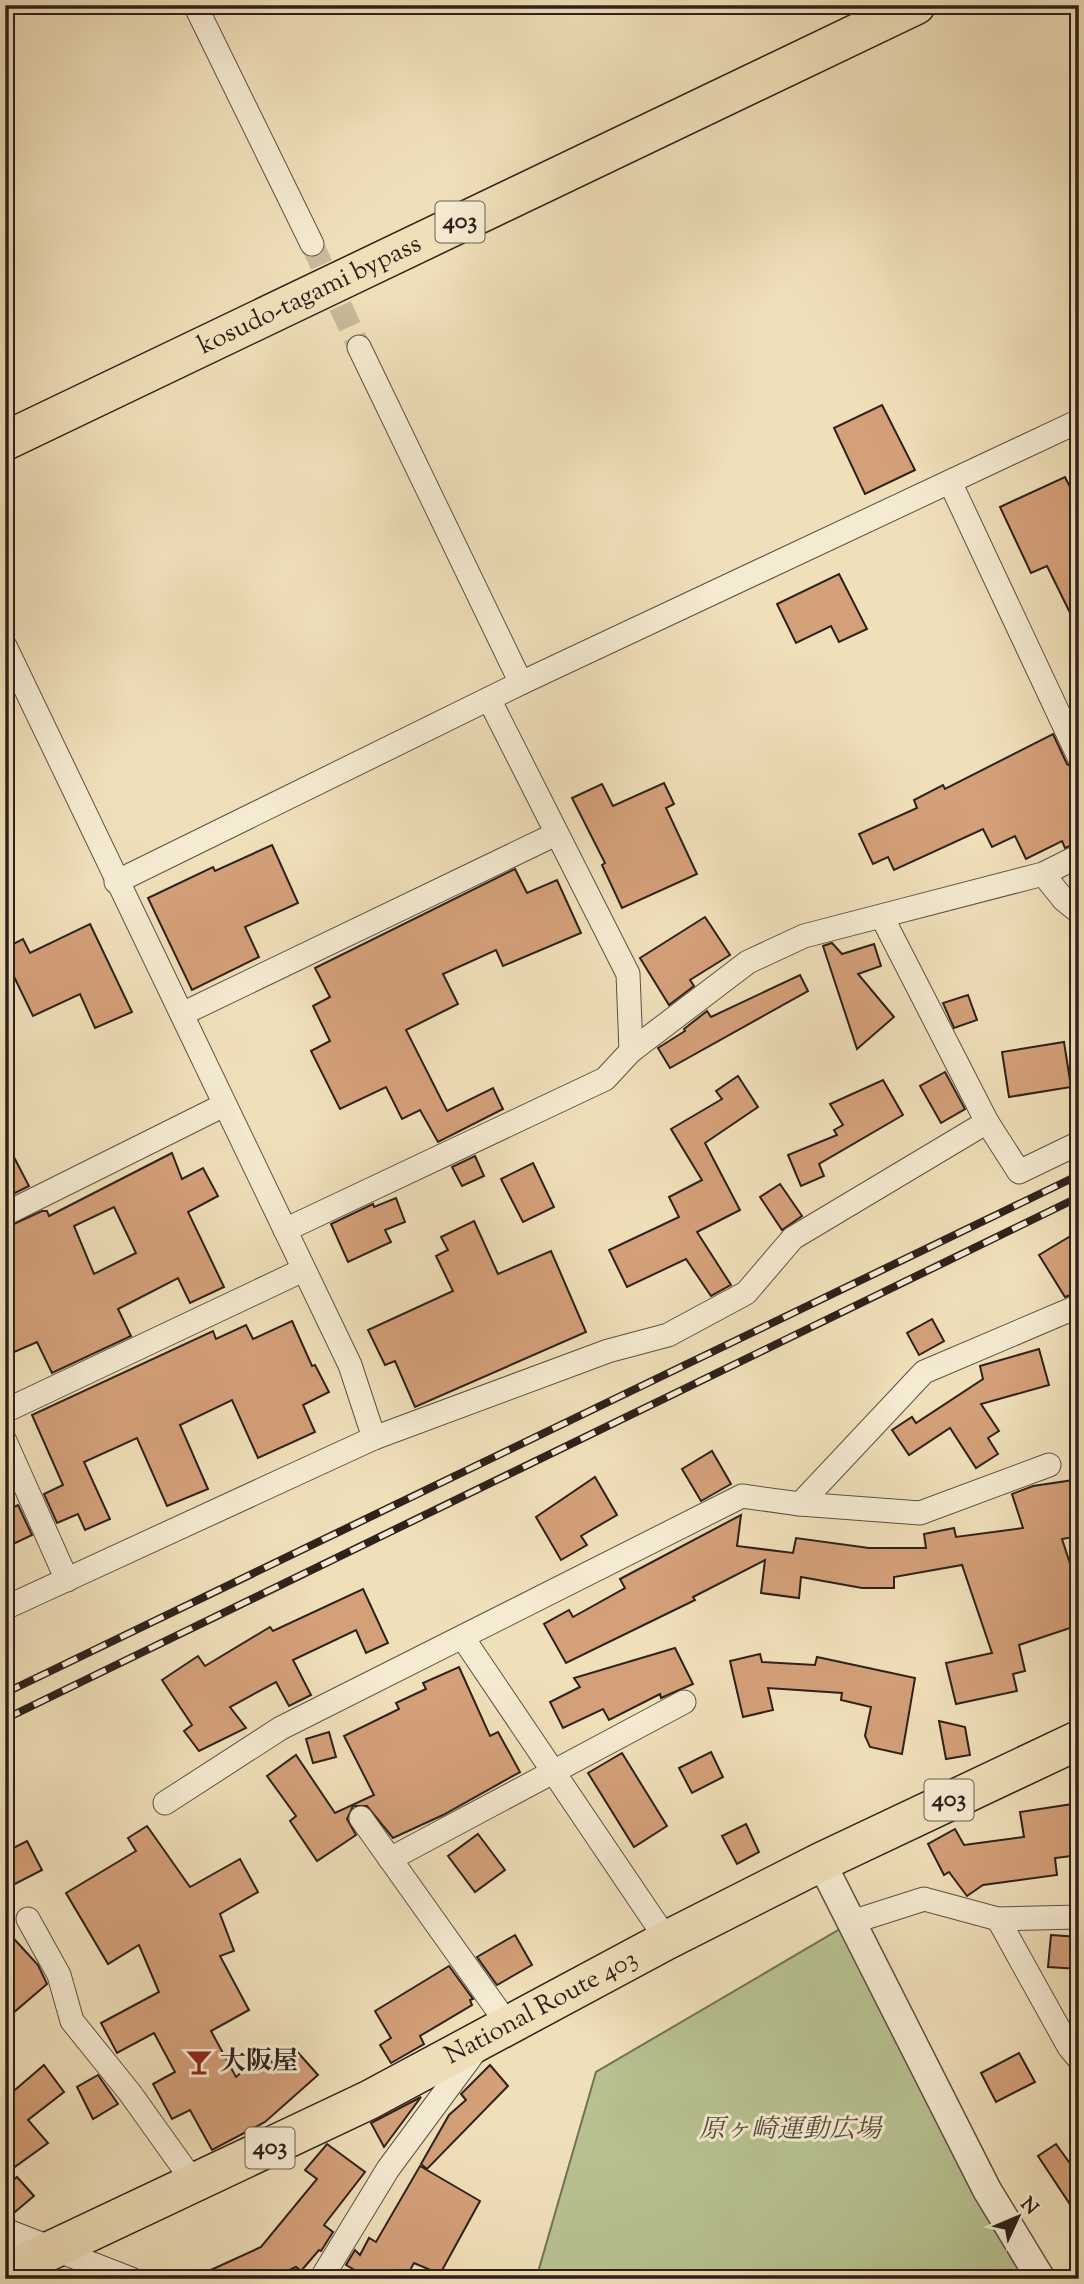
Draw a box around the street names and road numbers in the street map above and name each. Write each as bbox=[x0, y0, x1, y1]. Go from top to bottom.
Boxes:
road number: 403 bbox=[435, 202, 484, 243]
street label: kosudo-tagami bypass bbox=[192, 226, 428, 364]
road number: 403 bbox=[925, 1780, 974, 1821]
street label: National Route 403 bbox=[438, 1941, 644, 2074]
road number: 403 bbox=[246, 2127, 294, 2168]

